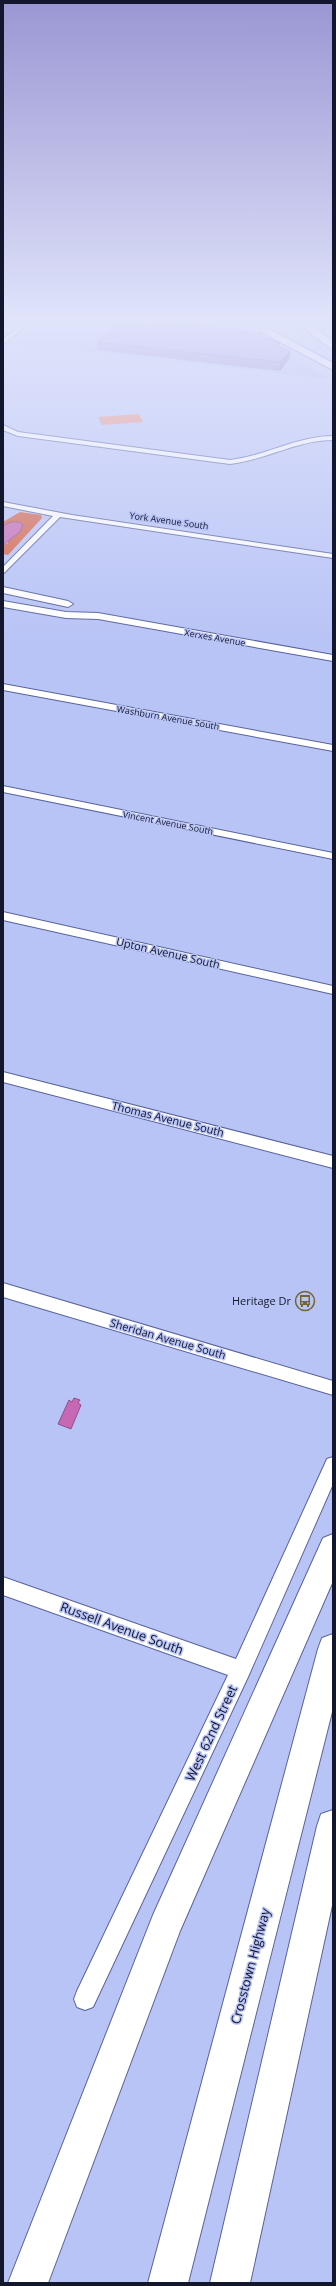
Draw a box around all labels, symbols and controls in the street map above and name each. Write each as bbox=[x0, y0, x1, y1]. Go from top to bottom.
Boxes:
street label: York Avenue South bbox=[129, 509, 209, 532]
street label: Xerxes Avenue bbox=[184, 626, 247, 649]
street label: Washburn Avenue South bbox=[116, 702, 220, 733]
street label: Vincent Avenue South bbox=[122, 807, 214, 838]
street label: Upton Avenue South bbox=[115, 933, 221, 972]
street label: Thomas Avenue South bbox=[110, 1097, 226, 1140]
bus stop icon: Heritage Dr bbox=[294, 1290, 316, 1312]
place label: Heritage Dr bbox=[232, 1293, 292, 1308]
street label: Sheridan Avenue South bbox=[108, 1315, 228, 1362]
street label: Russell Avenue South bbox=[58, 1597, 186, 1659]
street label: West 62nd Street bbox=[181, 1682, 241, 1784]
street label: Crosstown Highway bbox=[226, 1906, 274, 2026]

